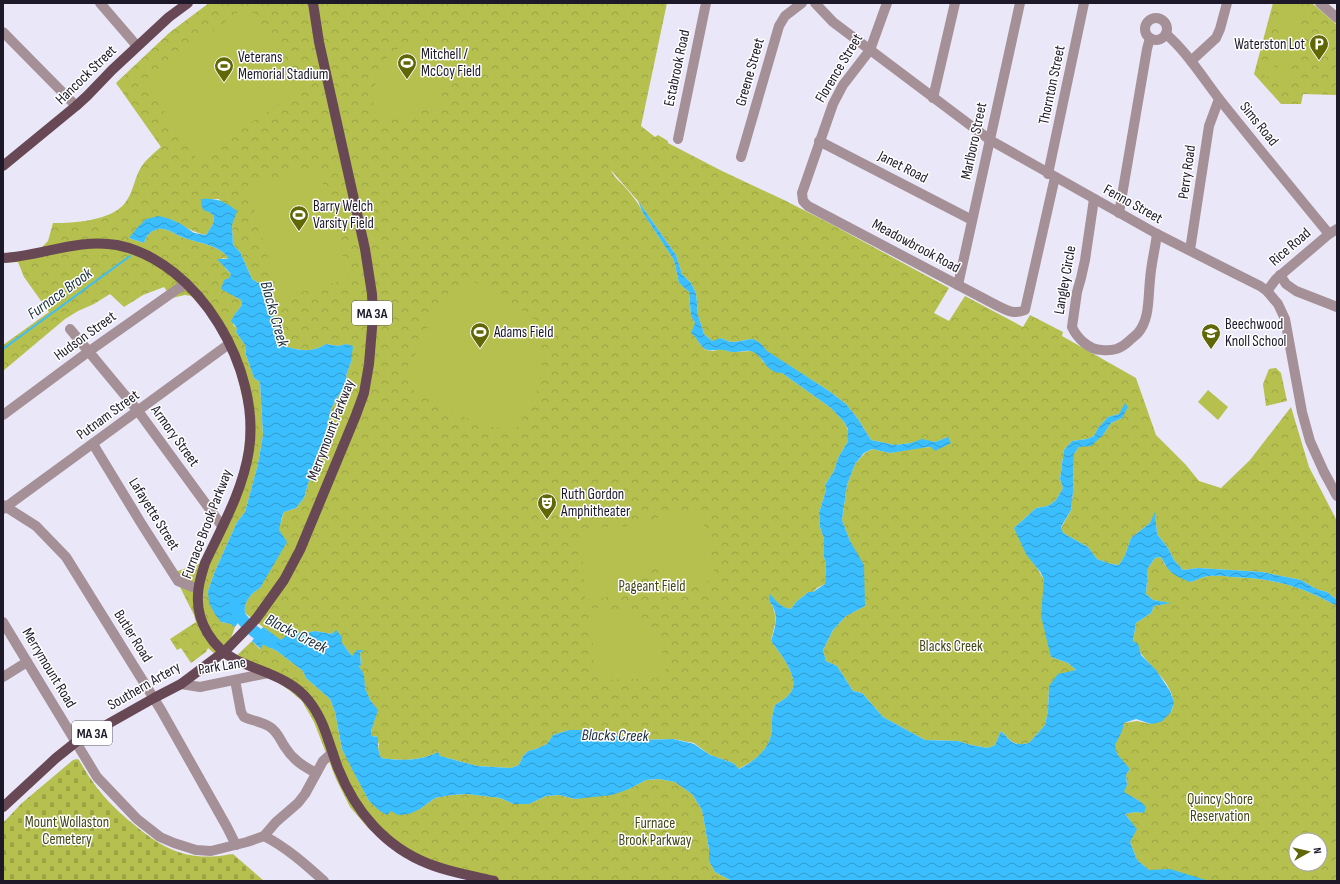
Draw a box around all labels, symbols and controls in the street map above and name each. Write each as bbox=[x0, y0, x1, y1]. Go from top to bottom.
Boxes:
street label: Estabrook Road bbox=[660, 28, 694, 108]
street label: Florence Street bbox=[811, 30, 867, 106]
parking icon: Waterston Lot bbox=[1308, 33, 1330, 61]
street label: Greene Street bbox=[731, 35, 769, 108]
place label: Waterston Lot bbox=[1234, 35, 1305, 54]
street label: Hancock Street bbox=[51, 41, 121, 109]
street label: Thornton Street bbox=[1034, 43, 1070, 126]
place label: Mitchell / McCoy Field bbox=[421, 45, 481, 81]
place label: Veterans Memorial Stadium bbox=[238, 48, 328, 84]
sports icon: Mitchell / McCoy Field bbox=[396, 52, 418, 80]
sports icon: Veterans Memorial Stadium bbox=[213, 55, 235, 83]
street label: Sims Road bbox=[1235, 98, 1283, 150]
street label: Marlboro Street bbox=[957, 100, 992, 181]
street label: Perry Road bbox=[1174, 144, 1200, 200]
street label: Janet Road bbox=[874, 146, 931, 188]
street label: Fenno Street bbox=[1100, 180, 1166, 228]
place label: Barry Welch Varsity Field bbox=[313, 197, 374, 233]
sports icon: Barry Welch Varsity Field bbox=[288, 204, 310, 232]
street label: Meadowbrook Road bbox=[869, 215, 963, 277]
street label: Rice Road bbox=[1265, 224, 1315, 270]
street label: Langley Circle bbox=[1050, 244, 1080, 316]
water label: Furnace Brook bbox=[24, 264, 97, 324]
water label: Blacks Creek bbox=[256, 279, 293, 350]
road number: MA 3A bbox=[352, 301, 392, 325]
street label: Hudson Street bbox=[50, 307, 120, 365]
place label: Beechwood Knoll School bbox=[1225, 315, 1286, 351]
sports icon: Adams Field bbox=[469, 321, 491, 349]
school or university icon: Beechwood Knoll School bbox=[1200, 322, 1222, 350]
place label: Adams Field bbox=[493, 323, 553, 342]
street label: Merrymount Parkway bbox=[303, 377, 359, 483]
street label: Putnam Street bbox=[73, 386, 143, 444]
street label: Armory Street bbox=[146, 401, 204, 471]
street label: Furnace Brook Parkway bbox=[177, 466, 237, 581]
street label: Lafayette Street bbox=[124, 474, 184, 554]
place label: Ruth Gordon Amphitheater bbox=[560, 485, 631, 521]
theatre icon: Ruth Gordon Amphitheater bbox=[536, 492, 558, 520]
park label: Pageant Field bbox=[619, 577, 685, 596]
street label: Butler Road bbox=[110, 606, 156, 666]
water label: Blacks Creek bbox=[262, 610, 331, 658]
street label: Merrymount Road bbox=[18, 625, 80, 711]
park label: Blacks Creek bbox=[919, 637, 983, 656]
street label: Park Lane bbox=[197, 653, 247, 679]
street label: Southern Artery bbox=[104, 657, 184, 714]
road number: MA 3A bbox=[72, 721, 112, 745]
water label: Blacks Creek bbox=[581, 726, 650, 746]
park label: Quincy Shore Reservation bbox=[1187, 790, 1253, 826]
park label: Mount Wollaston Cemetery bbox=[25, 813, 109, 849]
park label: Furnace Brook Parkway bbox=[619, 814, 692, 850]
north arrow bbox=[1288, 832, 1328, 872]
text: N bbox=[1311, 847, 1324, 855]

